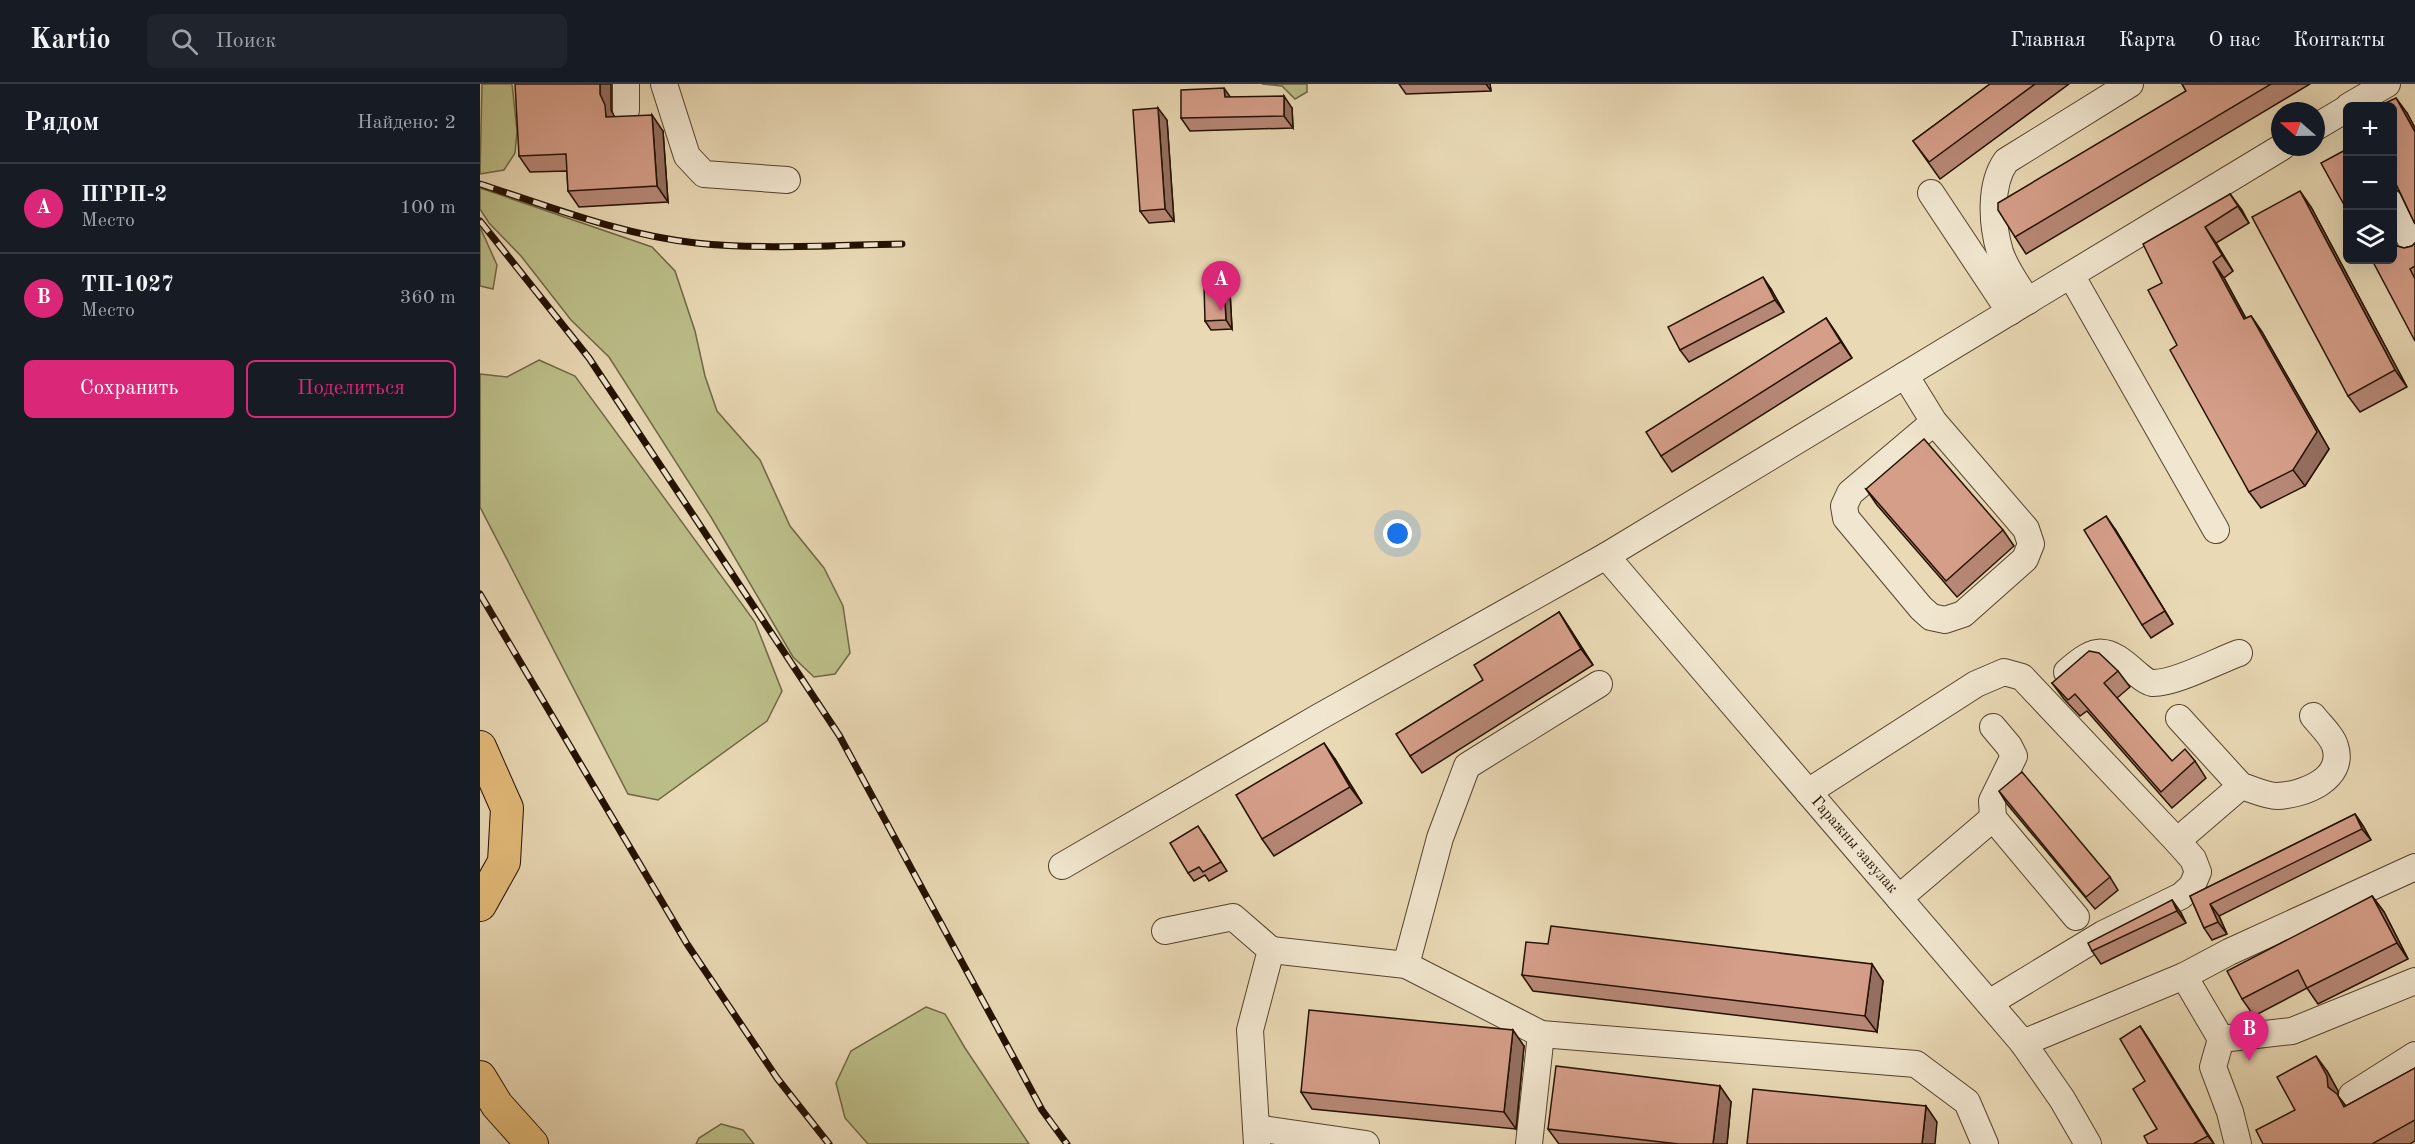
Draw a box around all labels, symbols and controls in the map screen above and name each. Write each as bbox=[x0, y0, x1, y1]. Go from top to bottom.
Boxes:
search box bbox=[147, 14, 567, 68]
icon: search bbox=[168, 25, 201, 58]
text: Kartio bbox=[30, 27, 111, 55]
text: Поиск bbox=[216, 30, 276, 52]
text: Главная bbox=[2010, 30, 2086, 51]
text: Карта bbox=[2119, 30, 2176, 51]
text: О нас bbox=[2209, 30, 2260, 51]
text: Контакты bbox=[2293, 30, 2385, 51]
north arrow bbox=[2271, 102, 2325, 156]
map controls bbox=[2343, 102, 2397, 264]
button: + bbox=[2343, 102, 2397, 156]
text: Рядом bbox=[24, 110, 99, 136]
text: Найдено: 2 bbox=[357, 113, 456, 133]
button: − bbox=[2343, 156, 2397, 210]
text: ПГРП-2 bbox=[81, 184, 167, 206]
text: A bbox=[36, 198, 51, 218]
text: 100 m bbox=[400, 198, 456, 218]
button: layers bbox=[2343, 210, 2397, 264]
text: Место bbox=[81, 211, 135, 231]
pin: A bbox=[1202, 262, 1240, 311]
text: ТП-1027 bbox=[81, 274, 174, 296]
text: B bbox=[36, 288, 51, 308]
text: 360 m bbox=[400, 288, 456, 308]
text: Место bbox=[81, 301, 135, 321]
button: Сохранить bbox=[24, 360, 234, 418]
button: Поделиться bbox=[246, 360, 456, 418]
your location bbox=[1383, 519, 1412, 548]
street label: Гаражны завулак bbox=[1808, 793, 1900, 897]
pin: B bbox=[2230, 1012, 2268, 1061]

